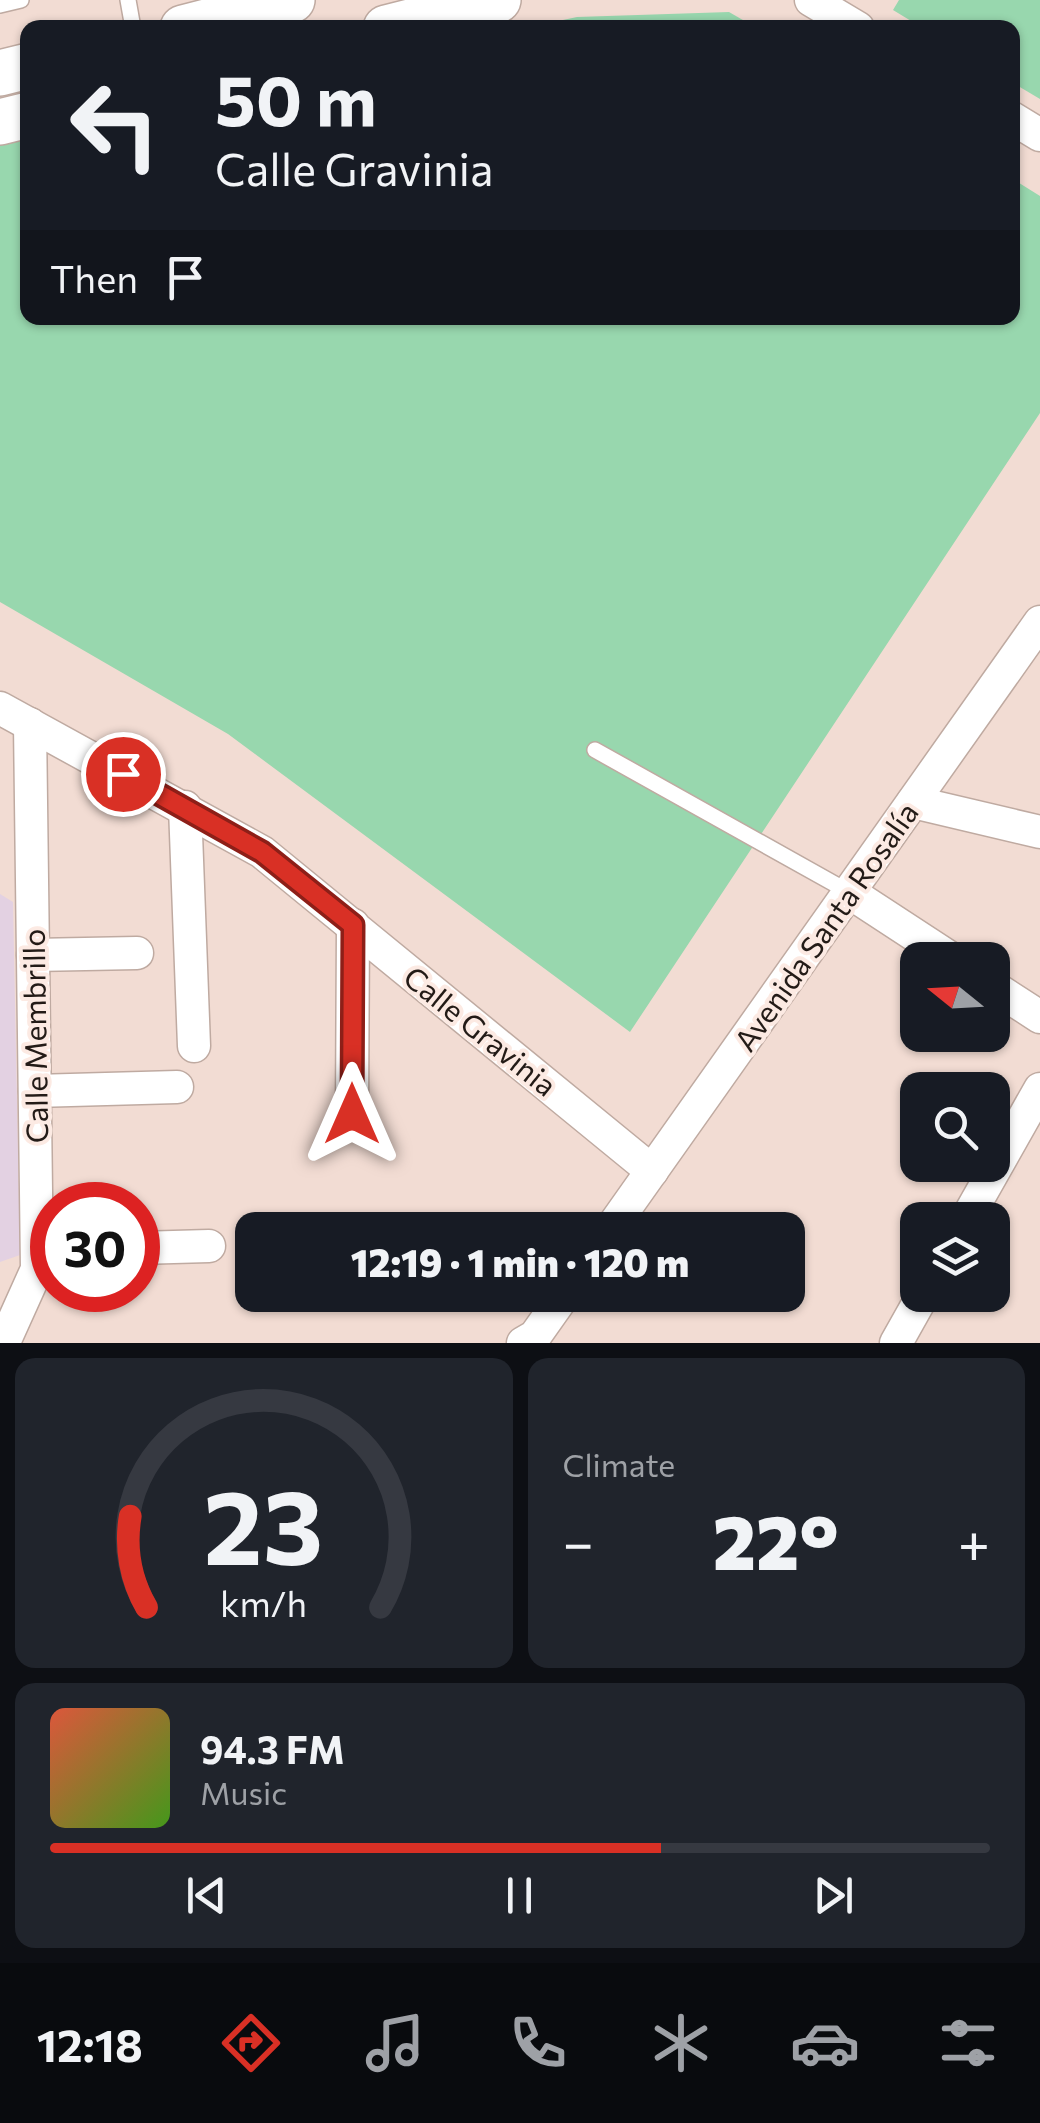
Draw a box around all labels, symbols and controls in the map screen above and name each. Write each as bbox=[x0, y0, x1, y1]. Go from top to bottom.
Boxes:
text: 50 m bbox=[215, 55, 377, 140]
icon: left bbox=[50, 60, 180, 190]
text: Calle Gravinia bbox=[215, 140, 494, 195]
icon: arrive bbox=[158, 250, 213, 305]
text: Then bbox=[50, 254, 138, 301]
pin bbox=[81, 732, 166, 817]
icon: arrive bbox=[96, 747, 151, 802]
street label: Avenida Santa Rosalía bbox=[725, 794, 925, 1058]
street label: Calle Membrillo bbox=[14, 929, 54, 1143]
north arrow bbox=[900, 942, 1010, 1052]
map controls bbox=[900, 942, 1010, 1312]
street label: Calle Gravinia bbox=[397, 957, 565, 1103]
position arrow bbox=[300, 1062, 404, 1166]
button: search bbox=[900, 1072, 1010, 1182]
speed limit sign: 30 bbox=[30, 1182, 160, 1312]
button: layers bbox=[900, 1202, 1010, 1312]
text: 12:19 · 1 min · 120 m bbox=[351, 1238, 689, 1285]
text: Climate bbox=[563, 1444, 675, 1484]
text: 23 bbox=[204, 1459, 324, 1586]
text: 22° bbox=[713, 1494, 839, 1585]
text: − bbox=[563, 1507, 594, 1574]
text: + bbox=[958, 1507, 990, 1574]
text: km/h bbox=[220, 1581, 307, 1624]
text: 94.3 FM bbox=[200, 1725, 345, 1772]
text: Music bbox=[200, 1772, 287, 1812]
icon: previous bbox=[179, 1868, 234, 1923]
icon: pause bbox=[492, 1868, 547, 1923]
icon: next bbox=[806, 1868, 861, 1923]
icon: directions bbox=[216, 2008, 286, 2078]
icon: music bbox=[360, 2008, 430, 2078]
icon: phone bbox=[503, 2008, 573, 2078]
icon: climate bbox=[646, 2008, 716, 2078]
icon: car bbox=[790, 2008, 860, 2078]
icon: filters bbox=[933, 2008, 1003, 2078]
text: 12:18 bbox=[37, 2016, 143, 2071]

